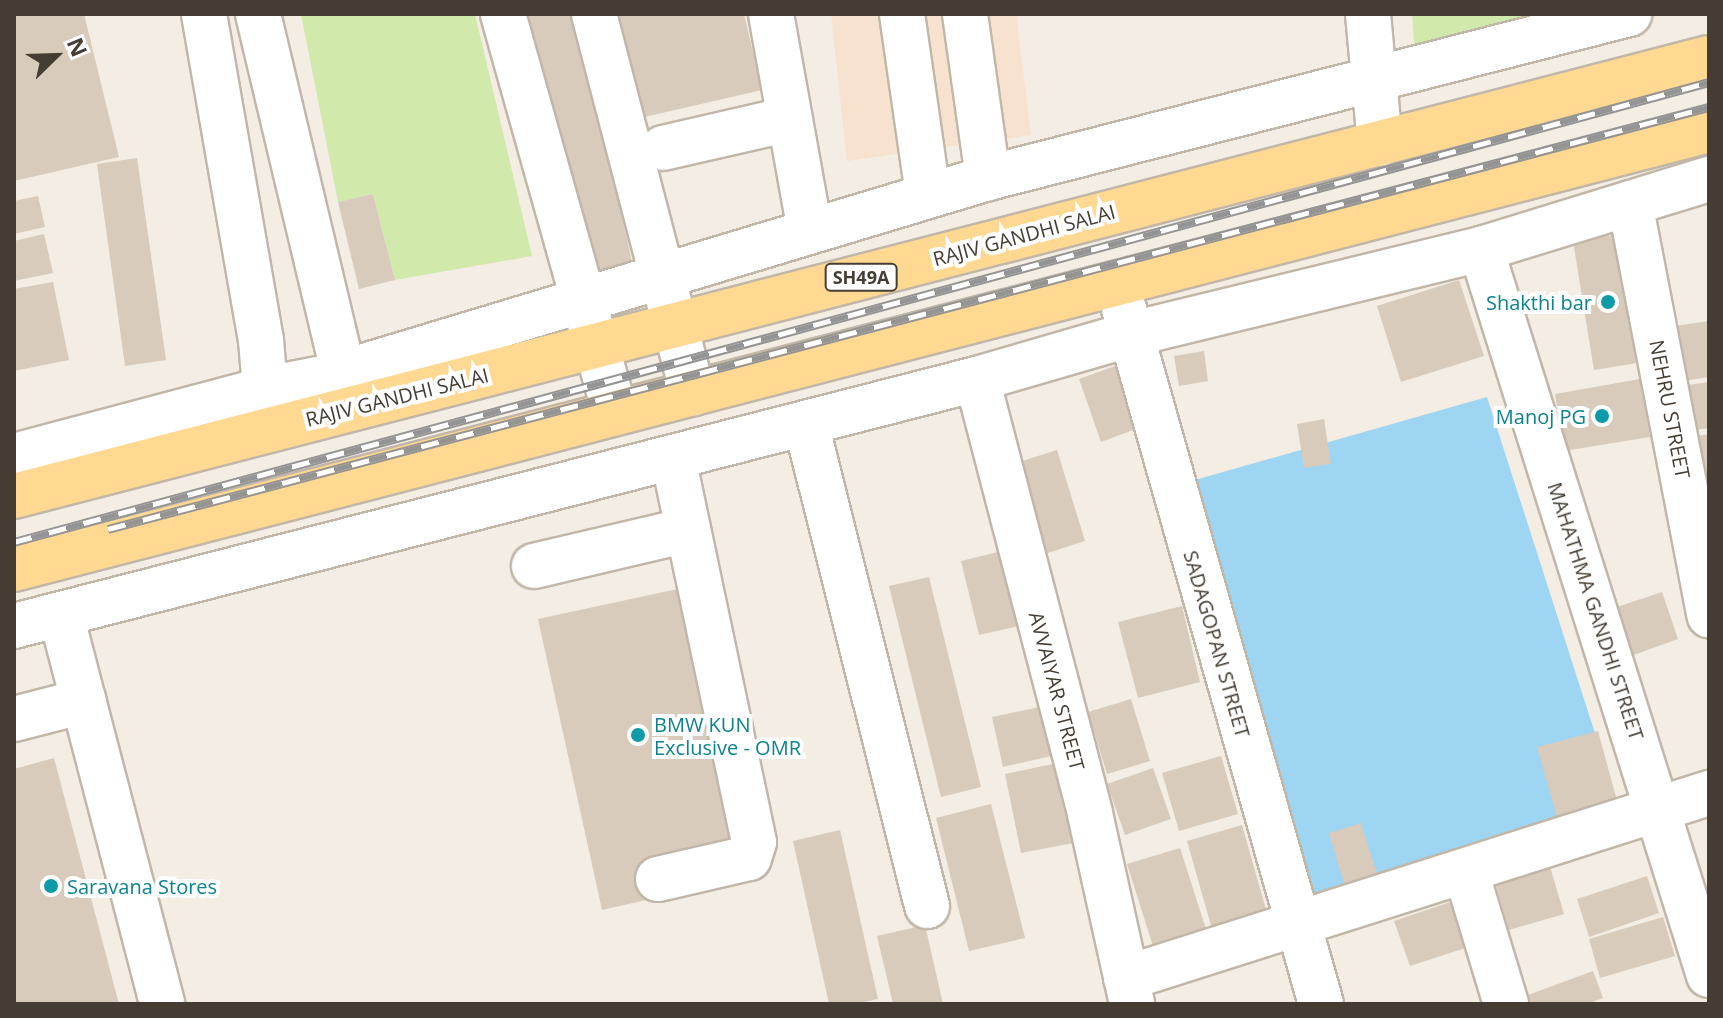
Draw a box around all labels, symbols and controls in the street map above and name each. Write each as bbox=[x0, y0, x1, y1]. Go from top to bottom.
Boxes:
north arrow bbox=[16, 16, 96, 96]
text: N bbox=[61, 33, 95, 61]
street label: RAJIV GANDHI SALAI bbox=[930, 199, 1118, 271]
road number: SH49A bbox=[823, 263, 899, 291]
place label: Shakthi bar bbox=[1486, 290, 1592, 314]
marker: Shakthi bar bbox=[1599, 293, 1617, 311]
street label: NEHRU STREET bbox=[1645, 338, 1695, 480]
street label: RAJIV GANDHI SALAI bbox=[303, 363, 491, 431]
place label: Manoj PG bbox=[1496, 404, 1586, 428]
marker: Manoj PG bbox=[1593, 407, 1611, 425]
street label: MAHATHMA GANDHI STREET bbox=[1543, 479, 1649, 743]
street label: SADAGOPAN STREET bbox=[1179, 548, 1255, 740]
street label: AVVAIYAR STREET bbox=[1024, 609, 1090, 773]
place label: BMW KUN Exclusive - OMR bbox=[654, 712, 801, 759]
marker: BMW KUN Exclusive - OMR bbox=[629, 726, 647, 744]
place label: Saravana Stores bbox=[67, 874, 217, 898]
marker: Saravana Stores bbox=[42, 877, 60, 895]

